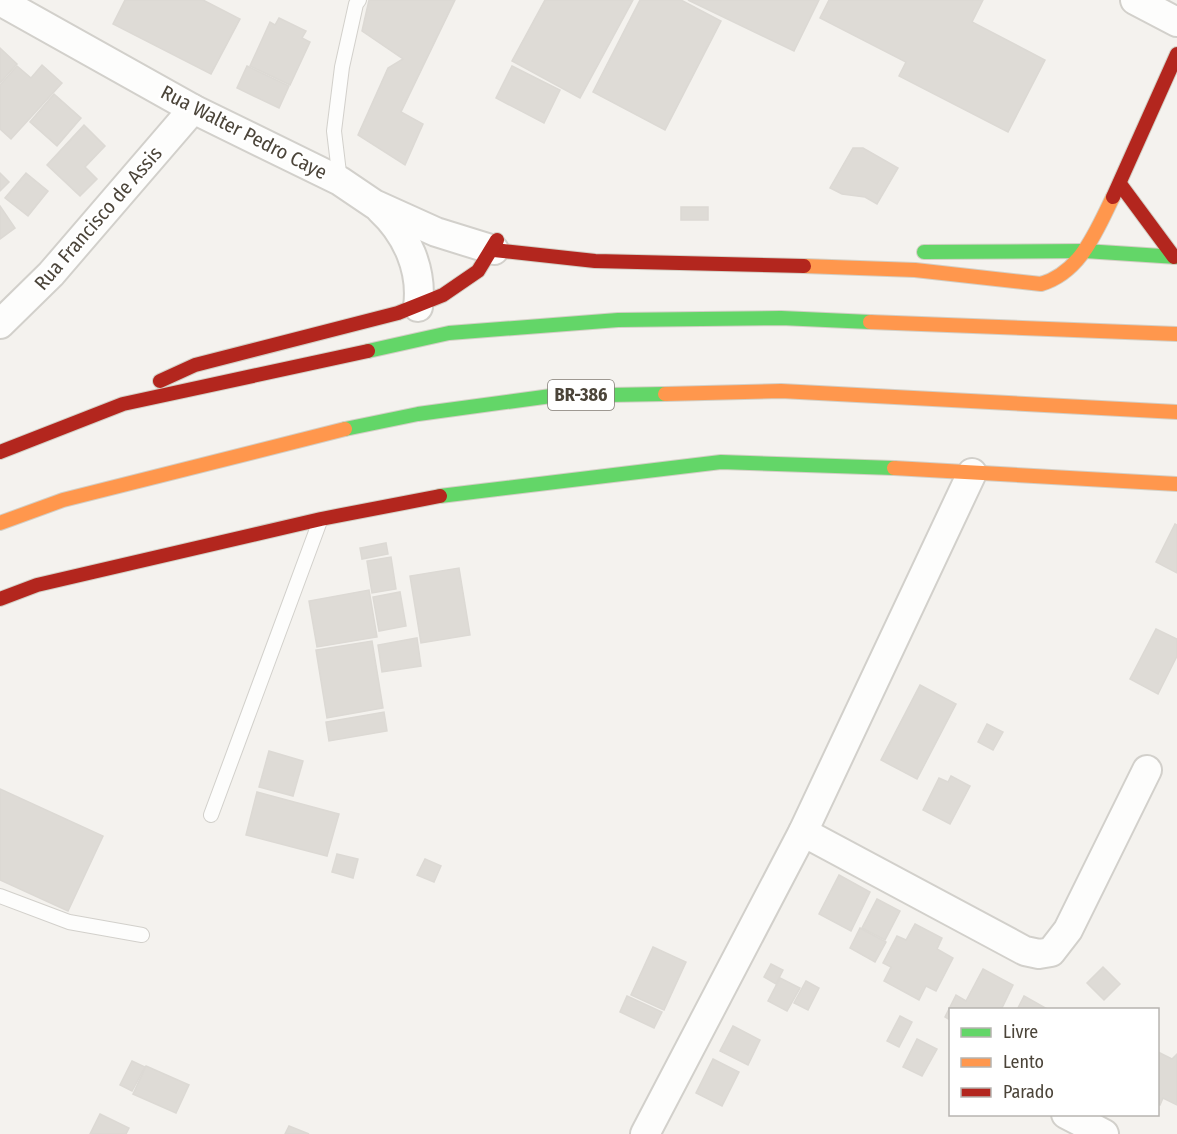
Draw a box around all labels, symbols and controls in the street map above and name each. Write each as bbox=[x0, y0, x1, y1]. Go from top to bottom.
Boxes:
street label: Rua Walter Pedro Caye bbox=[157, 80, 331, 184]
street label: Rua Francisco de Assis bbox=[29, 141, 167, 295]
road number: BR-386 bbox=[548, 380, 614, 410]
legend bbox=[949, 1008, 1159, 1116]
text: Livre bbox=[1003, 1021, 1038, 1043]
text: Lento bbox=[1003, 1051, 1044, 1073]
text: Parado bbox=[1003, 1081, 1054, 1103]

